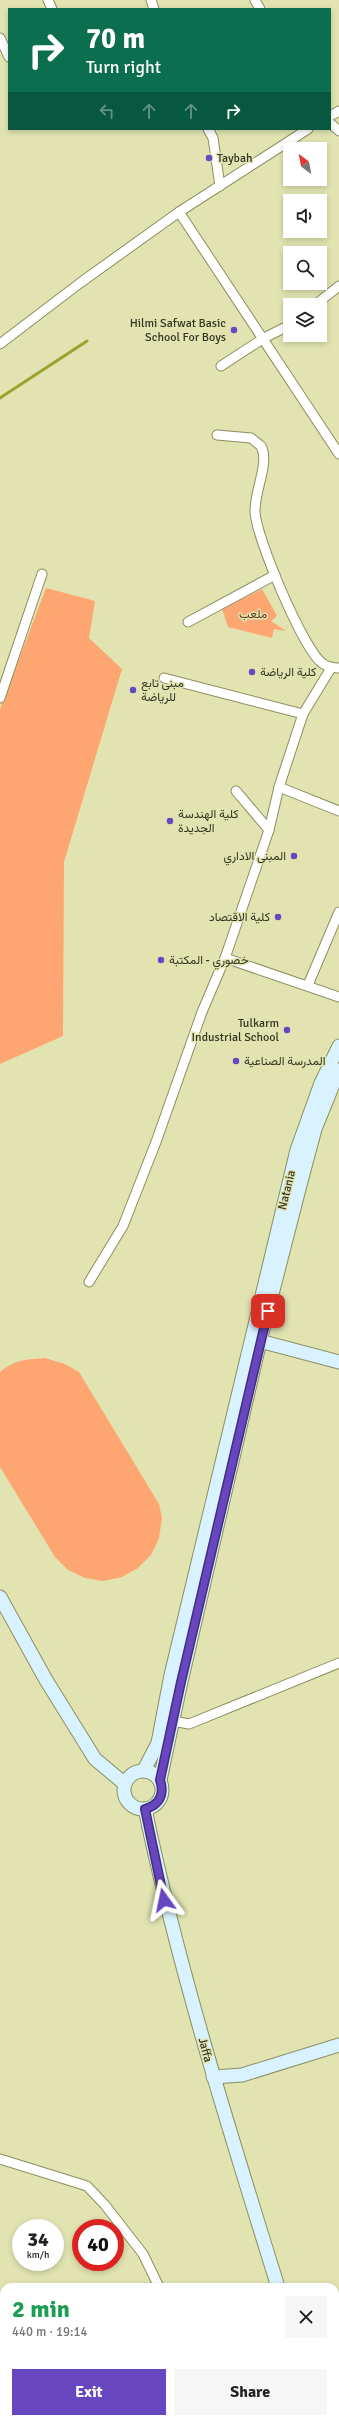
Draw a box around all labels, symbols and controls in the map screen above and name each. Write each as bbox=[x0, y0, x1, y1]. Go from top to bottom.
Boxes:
text: 70 m bbox=[86, 22, 145, 56]
icon: right bbox=[20, 24, 72, 76]
text: Turn right bbox=[86, 56, 161, 78]
icon: left bbox=[96, 100, 118, 122]
icon: ahead bbox=[138, 100, 160, 122]
icon: ahead bbox=[180, 100, 202, 122]
icon: right bbox=[222, 100, 244, 122]
north arrow bbox=[283, 142, 327, 186]
map controls bbox=[283, 142, 327, 342]
place label: Taybah bbox=[217, 151, 253, 166]
marker: Taybah bbox=[204, 153, 214, 163]
button: sound bbox=[283, 194, 327, 238]
button: search bbox=[283, 246, 327, 290]
button: layers bbox=[283, 298, 327, 342]
place label: Hilmi Safwat Basic School For Boys bbox=[130, 316, 226, 345]
marker: Hilmi Safwat Basic School For Boys bbox=[229, 325, 239, 335]
park label: ملعب bbox=[239, 607, 267, 622]
place label: كلية الرياضة bbox=[260, 665, 316, 680]
marker: كلية الرياضة bbox=[247, 667, 257, 677]
place label: مبنى تابع للرياضة bbox=[141, 676, 184, 705]
marker: مبنى تابع للرياضة bbox=[128, 685, 138, 695]
place label: كلية الهندسة الجديدة bbox=[178, 807, 239, 836]
marker: كلية الهندسة الجديدة bbox=[165, 816, 175, 826]
place label: المبنى الاداري bbox=[224, 849, 286, 866]
marker: المبنى الاداري bbox=[289, 851, 299, 861]
place label: كلية الاقتصاد bbox=[209, 910, 270, 925]
marker: كلية الاقتصاد bbox=[273, 912, 283, 922]
place label: خصوري - المكتبة bbox=[169, 953, 249, 970]
marker: خصوري - المكتبة bbox=[156, 955, 166, 965]
place label: Tulkarm Industrial School bbox=[192, 1016, 279, 1045]
marker: Tulkarm Industrial School bbox=[282, 1025, 292, 1035]
place label: المدرسة الصناعية bbox=[244, 1054, 326, 1069]
marker: المدرسة الصناعية bbox=[231, 1056, 241, 1066]
street label: Natania bbox=[275, 1169, 299, 1211]
pin bbox=[251, 1294, 285, 1328]
icon: arrive bbox=[257, 1300, 279, 1322]
position arrow bbox=[143, 1879, 185, 1921]
street label: Jaffa bbox=[195, 2036, 215, 2064]
speed limit sign: 40 bbox=[72, 2219, 124, 2271]
text: 34 bbox=[27, 2227, 49, 2252]
text: km/h bbox=[27, 2249, 49, 2261]
text: 2 min bbox=[12, 2294, 70, 2324]
button: close bbox=[285, 2296, 327, 2338]
text: 440 m · 19:14 bbox=[12, 2324, 88, 2340]
button: Exit bbox=[12, 2369, 166, 2415]
button: Share bbox=[174, 2369, 327, 2415]

